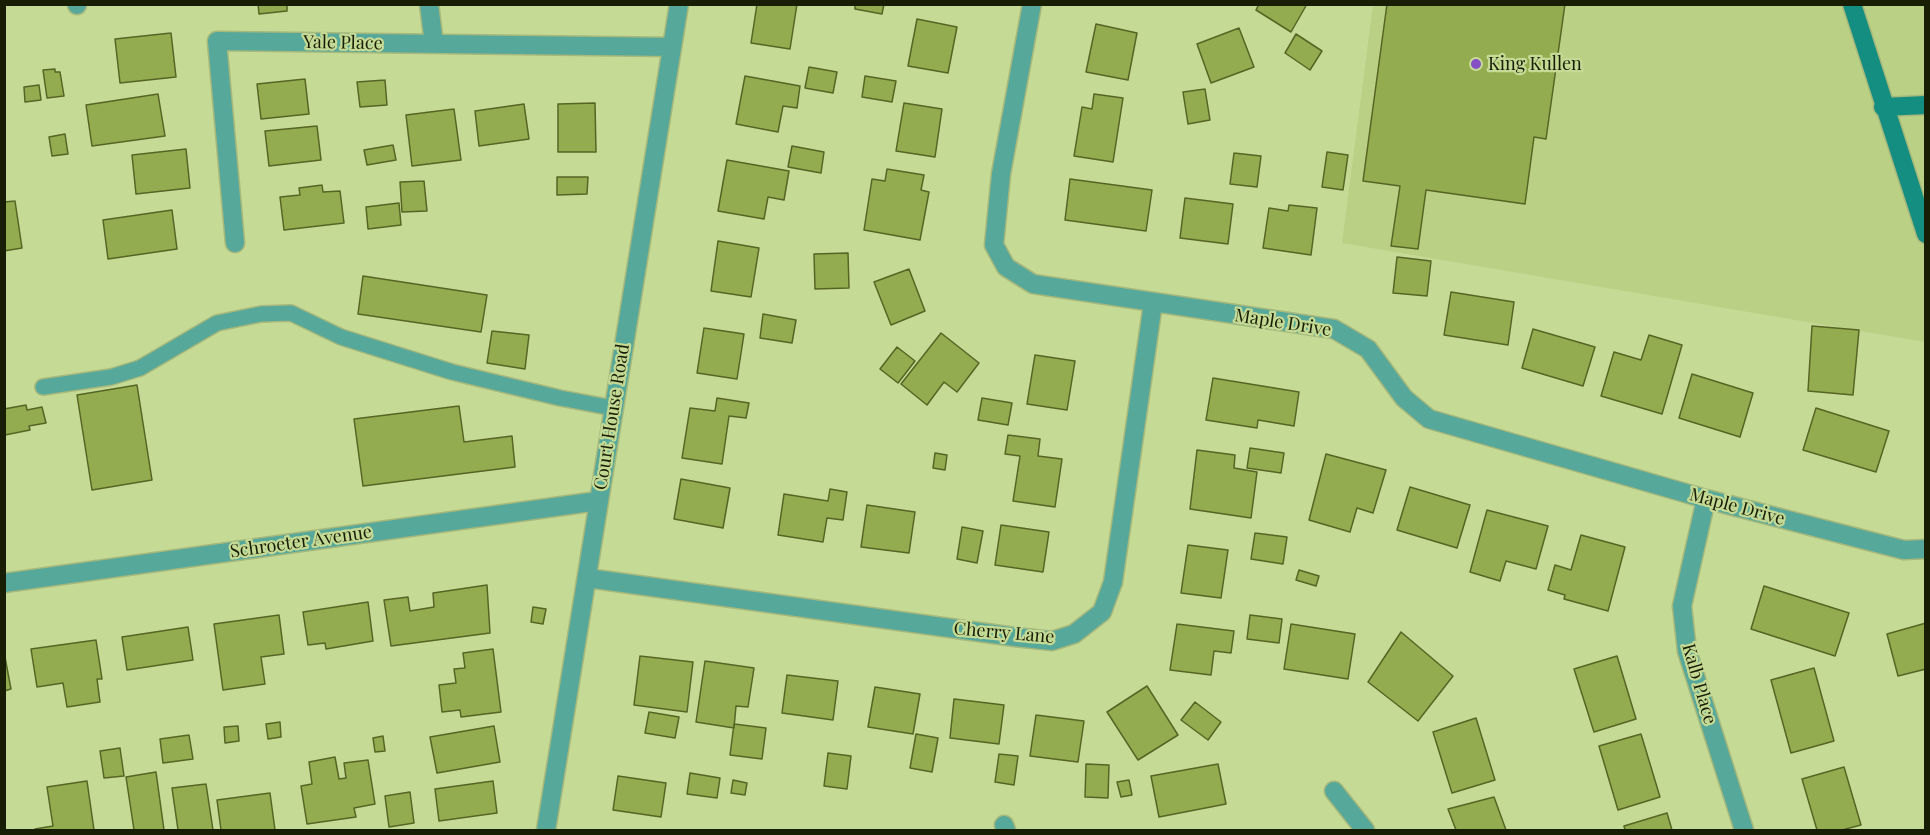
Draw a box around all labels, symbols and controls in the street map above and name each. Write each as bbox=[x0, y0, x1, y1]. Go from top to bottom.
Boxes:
street label: Yale Place bbox=[303, 32, 383, 54]
place label: King Kullen bbox=[1488, 53, 1582, 75]
marker: King Kullen bbox=[1469, 57, 1483, 71]
street label: Maple Drive bbox=[1233, 305, 1333, 341]
street label: Court House Road bbox=[590, 342, 634, 492]
street label: Maple Drive bbox=[1687, 484, 1787, 530]
street label: Schroeter Avenue bbox=[229, 521, 373, 563]
street label: Cherry Lane bbox=[953, 618, 1055, 648]
street label: Kalb Place bbox=[1677, 641, 1721, 727]

